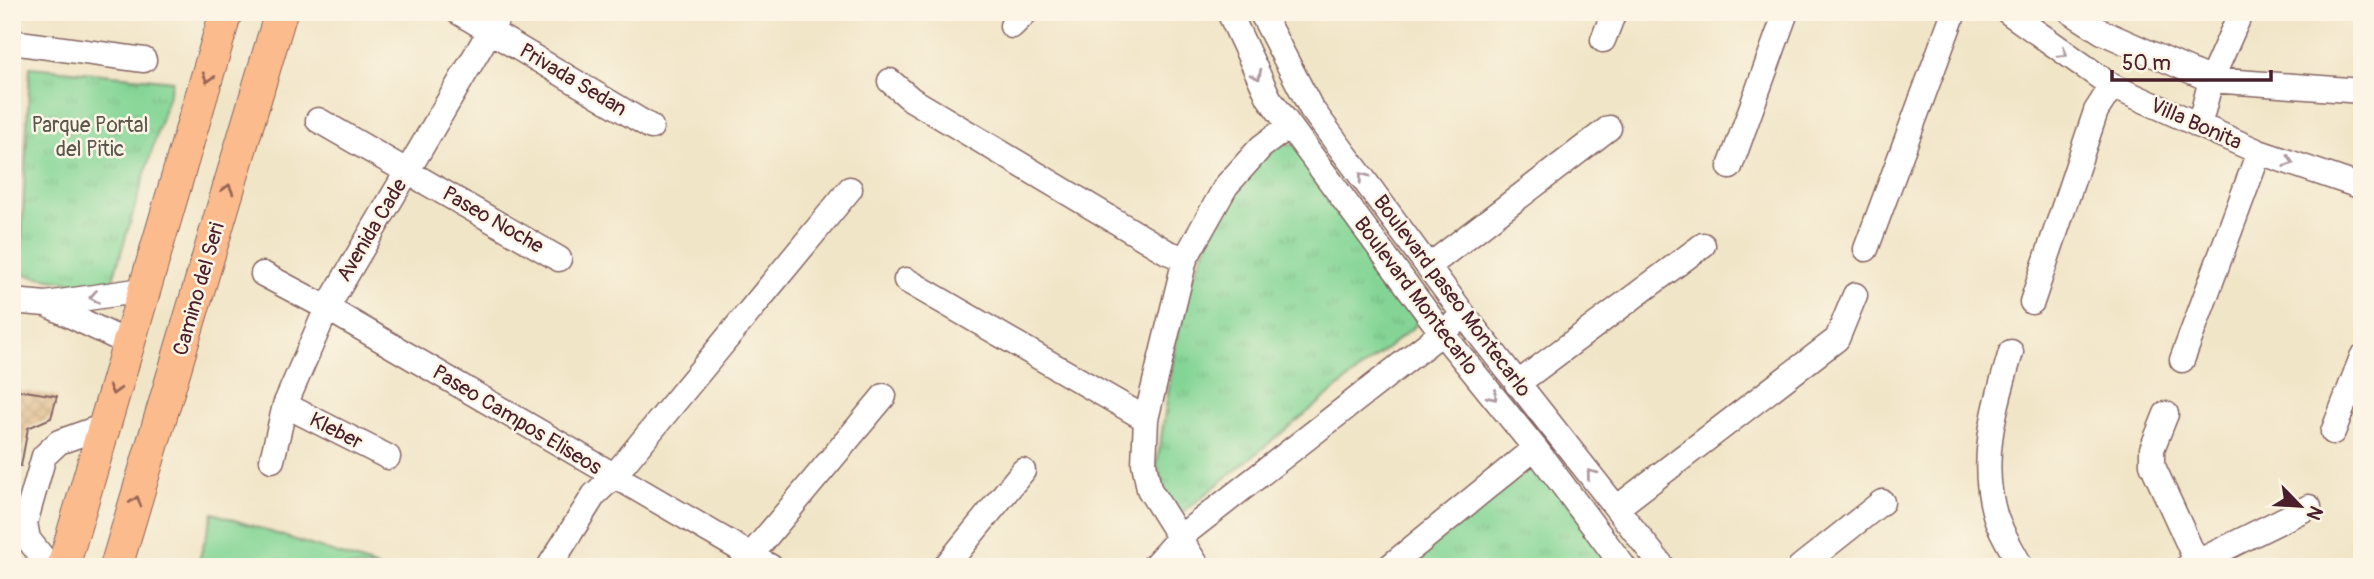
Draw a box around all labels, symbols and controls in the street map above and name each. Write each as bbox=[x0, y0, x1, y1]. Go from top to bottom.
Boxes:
street label: Privada Sedan bbox=[514, 37, 632, 123]
scale bar bbox=[2112, 38, 2271, 82]
one-way arrow bbox=[2055, 45, 2068, 58]
text: 50 m bbox=[2122, 50, 2171, 77]
one-way arrow bbox=[1249, 67, 1263, 80]
one-way arrow bbox=[202, 71, 216, 84]
street label: Villa Bonita bbox=[2146, 92, 2246, 156]
park label: Parque Portal del Pitic bbox=[32, 112, 148, 163]
one-way arrow bbox=[2282, 154, 2294, 168]
one-way arrow bbox=[1359, 172, 1371, 185]
street label: Avenida Cade bbox=[331, 173, 414, 286]
street label: Paseo Noche bbox=[438, 180, 549, 260]
one-way arrow bbox=[220, 183, 234, 195]
street label: Boulevard paseo Montecarlo bbox=[1367, 189, 1537, 403]
street label: Boulevard Montecarlo bbox=[1348, 212, 1484, 380]
street label: Camino del Seri bbox=[167, 219, 231, 359]
one-way arrow bbox=[89, 289, 100, 304]
street label: Paseo Campos Eliseos bbox=[427, 359, 607, 481]
one-way arrow bbox=[108, 383, 123, 395]
one-way arrow bbox=[1484, 389, 1497, 401]
street label: Kleber bbox=[305, 406, 368, 456]
one-way arrow bbox=[1587, 469, 1599, 482]
north arrow bbox=[2266, 470, 2336, 540]
one-way arrow bbox=[127, 496, 142, 508]
text: N bbox=[2301, 502, 2328, 524]

